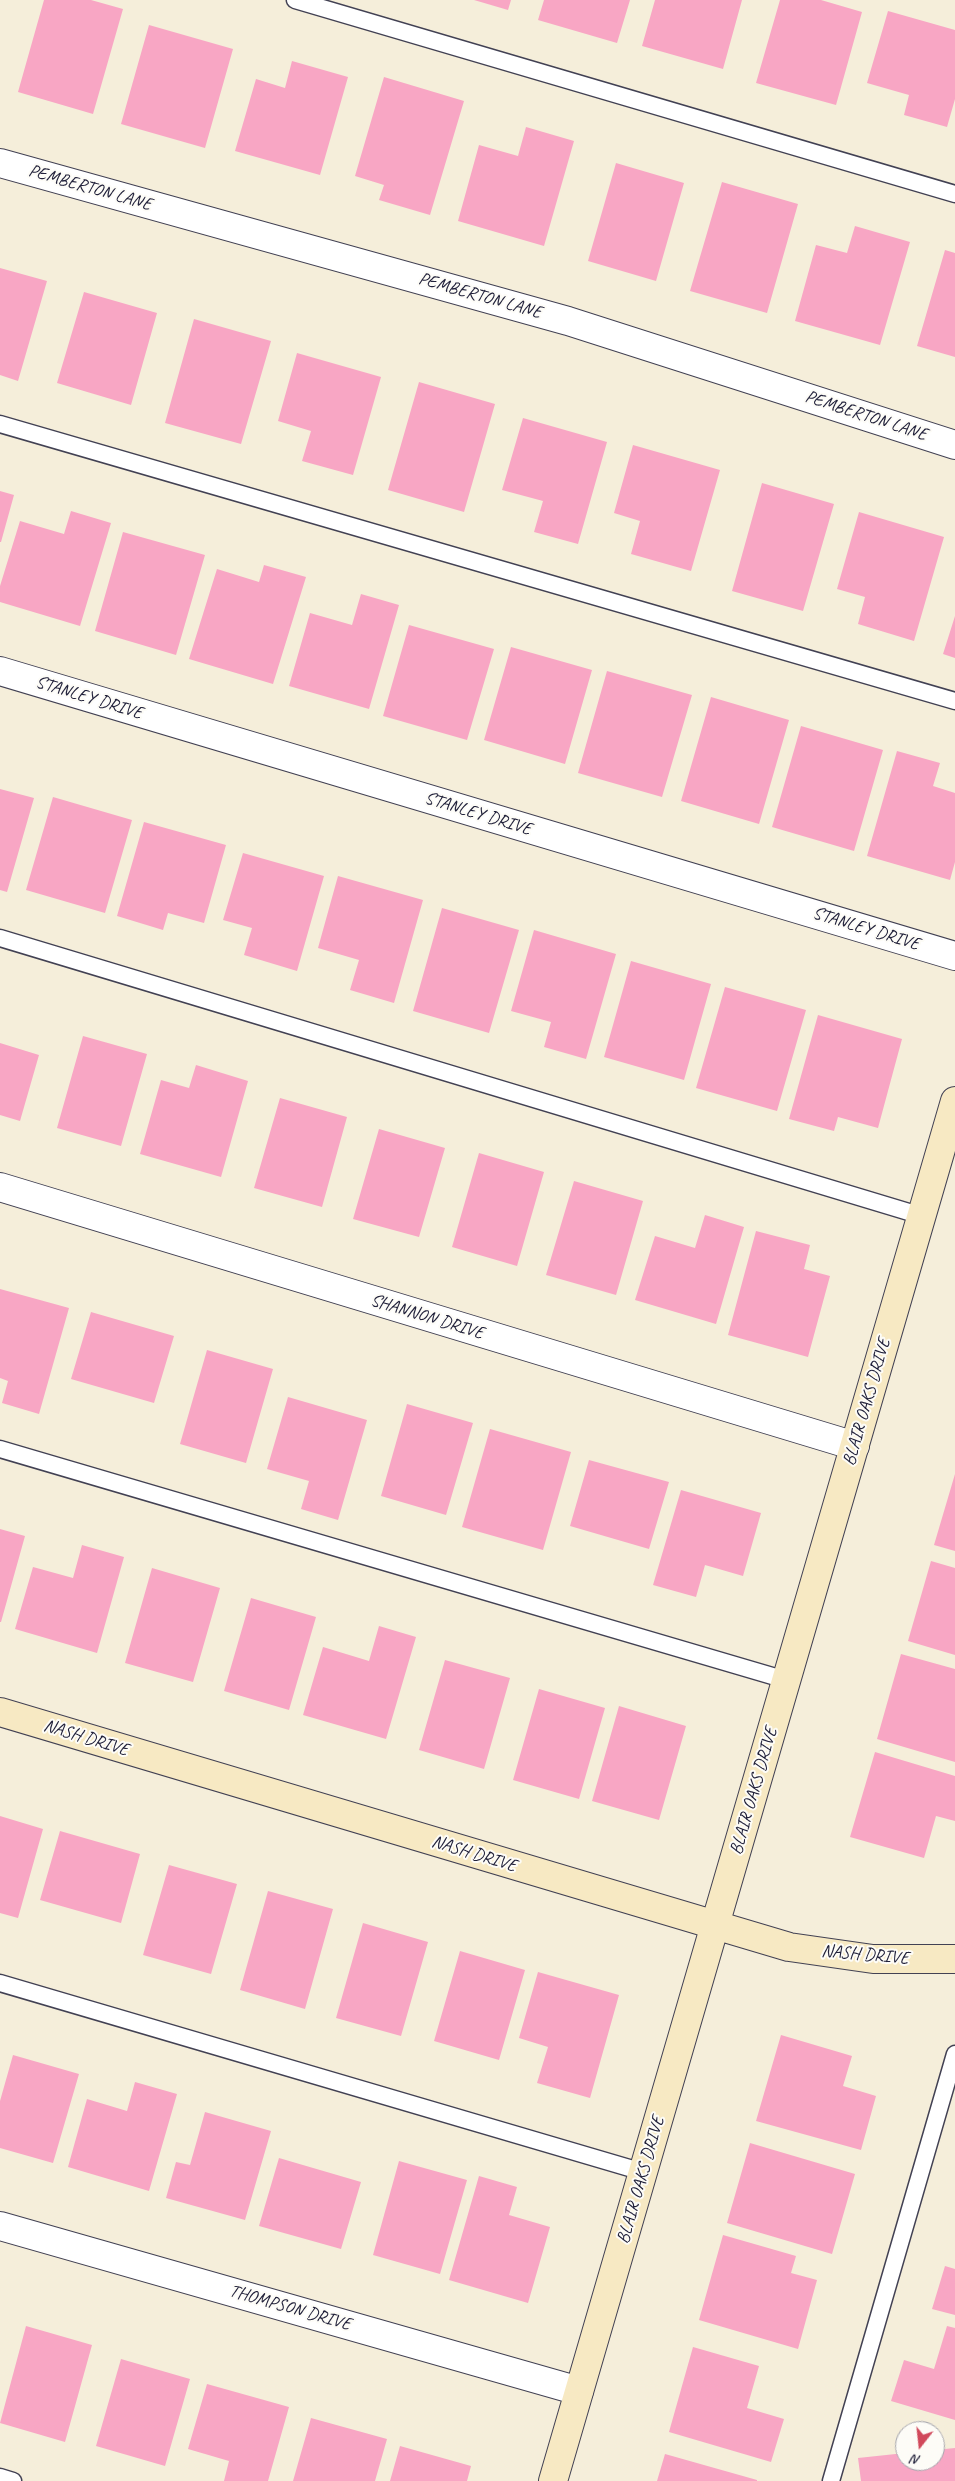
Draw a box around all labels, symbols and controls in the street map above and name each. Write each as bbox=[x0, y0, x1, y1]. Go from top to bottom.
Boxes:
street label: PEMBERTON LANE bbox=[26, 160, 154, 216]
street label: PEMBERTON LANE bbox=[416, 268, 544, 324]
street label: PEMBERTON LANE bbox=[802, 386, 930, 446]
street label: STANLEY DRIVE bbox=[33, 672, 145, 724]
street label: STANLEY DRIVE bbox=[422, 788, 534, 840]
street label: STANLEY DRIVE bbox=[810, 903, 922, 955]
street label: SHANNON DRIVE bbox=[368, 1290, 486, 1344]
street label: BLAIR OAKS DRIVE bbox=[839, 1336, 895, 1468]
street label: NASH DRIVE bbox=[41, 1715, 131, 1761]
street label: BLAIR OAKS DRIVE bbox=[726, 1725, 782, 1857]
street label: NASH DRIVE bbox=[429, 1831, 519, 1877]
street label: NASH DRIVE bbox=[820, 1940, 910, 1970]
street label: BLAIR OAKS DRIVE bbox=[613, 2114, 669, 2246]
street label: THOMPSON DRIVE bbox=[227, 2280, 353, 2336]
north arrow bbox=[895, 2421, 945, 2471]
text: N bbox=[909, 2451, 923, 2469]

